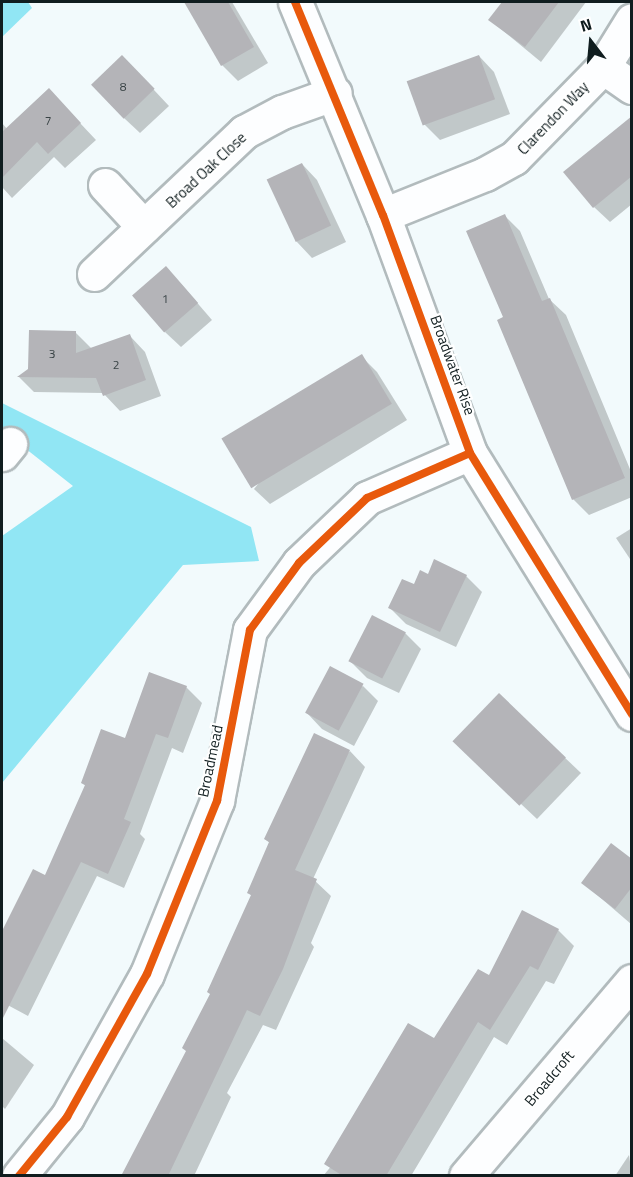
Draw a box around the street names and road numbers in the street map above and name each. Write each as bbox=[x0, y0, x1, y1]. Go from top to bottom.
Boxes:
street label: Clarendon Way bbox=[514, 78, 592, 158]
street label: Broad Oak Close bbox=[162, 128, 250, 212]
street label: Broadwater Rise bbox=[427, 313, 479, 417]
street label: Broadmead bbox=[194, 723, 226, 799]
street label: Broadcroft bbox=[520, 1046, 578, 1110]

